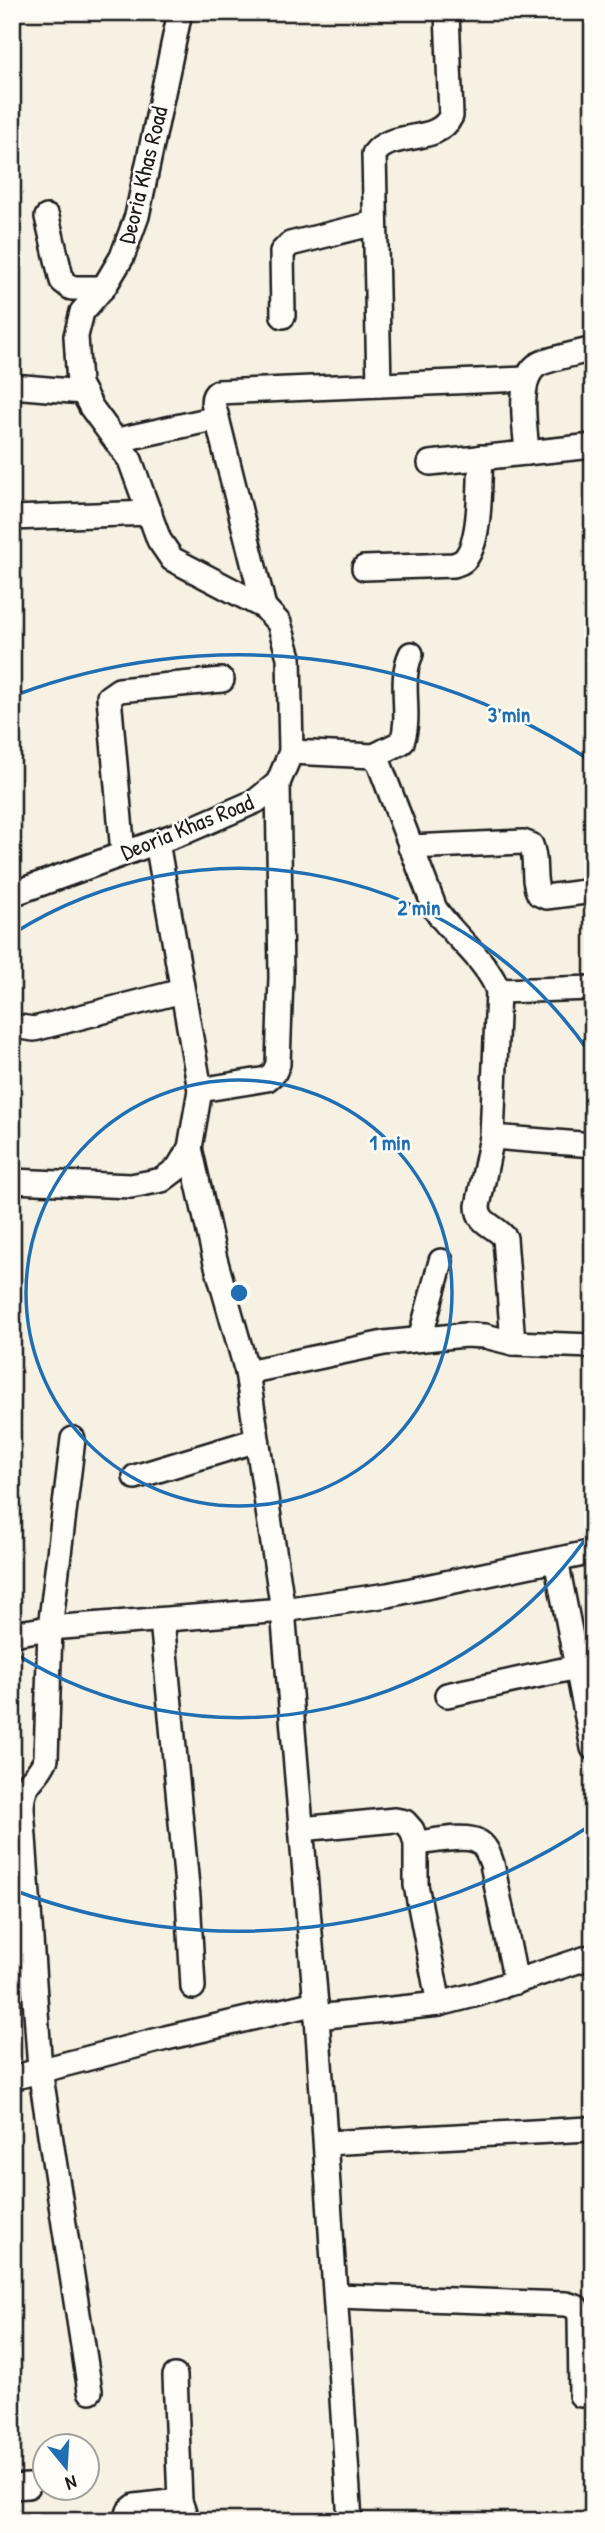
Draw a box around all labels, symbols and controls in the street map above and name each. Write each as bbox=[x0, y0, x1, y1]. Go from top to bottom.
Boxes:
street label: Deoria Khas Road bbox=[111, 103, 175, 247]
text: 3 min bbox=[488, 700, 530, 729]
street label: Deoria Khas Road bbox=[116, 786, 258, 867]
text: 2 min bbox=[397, 893, 441, 922]
text: 1 min bbox=[370, 1128, 410, 1157]
centre of rings bbox=[227, 1281, 251, 1305]
north arrow bbox=[32, 2432, 102, 2502]
text: N bbox=[62, 2469, 80, 2497]

